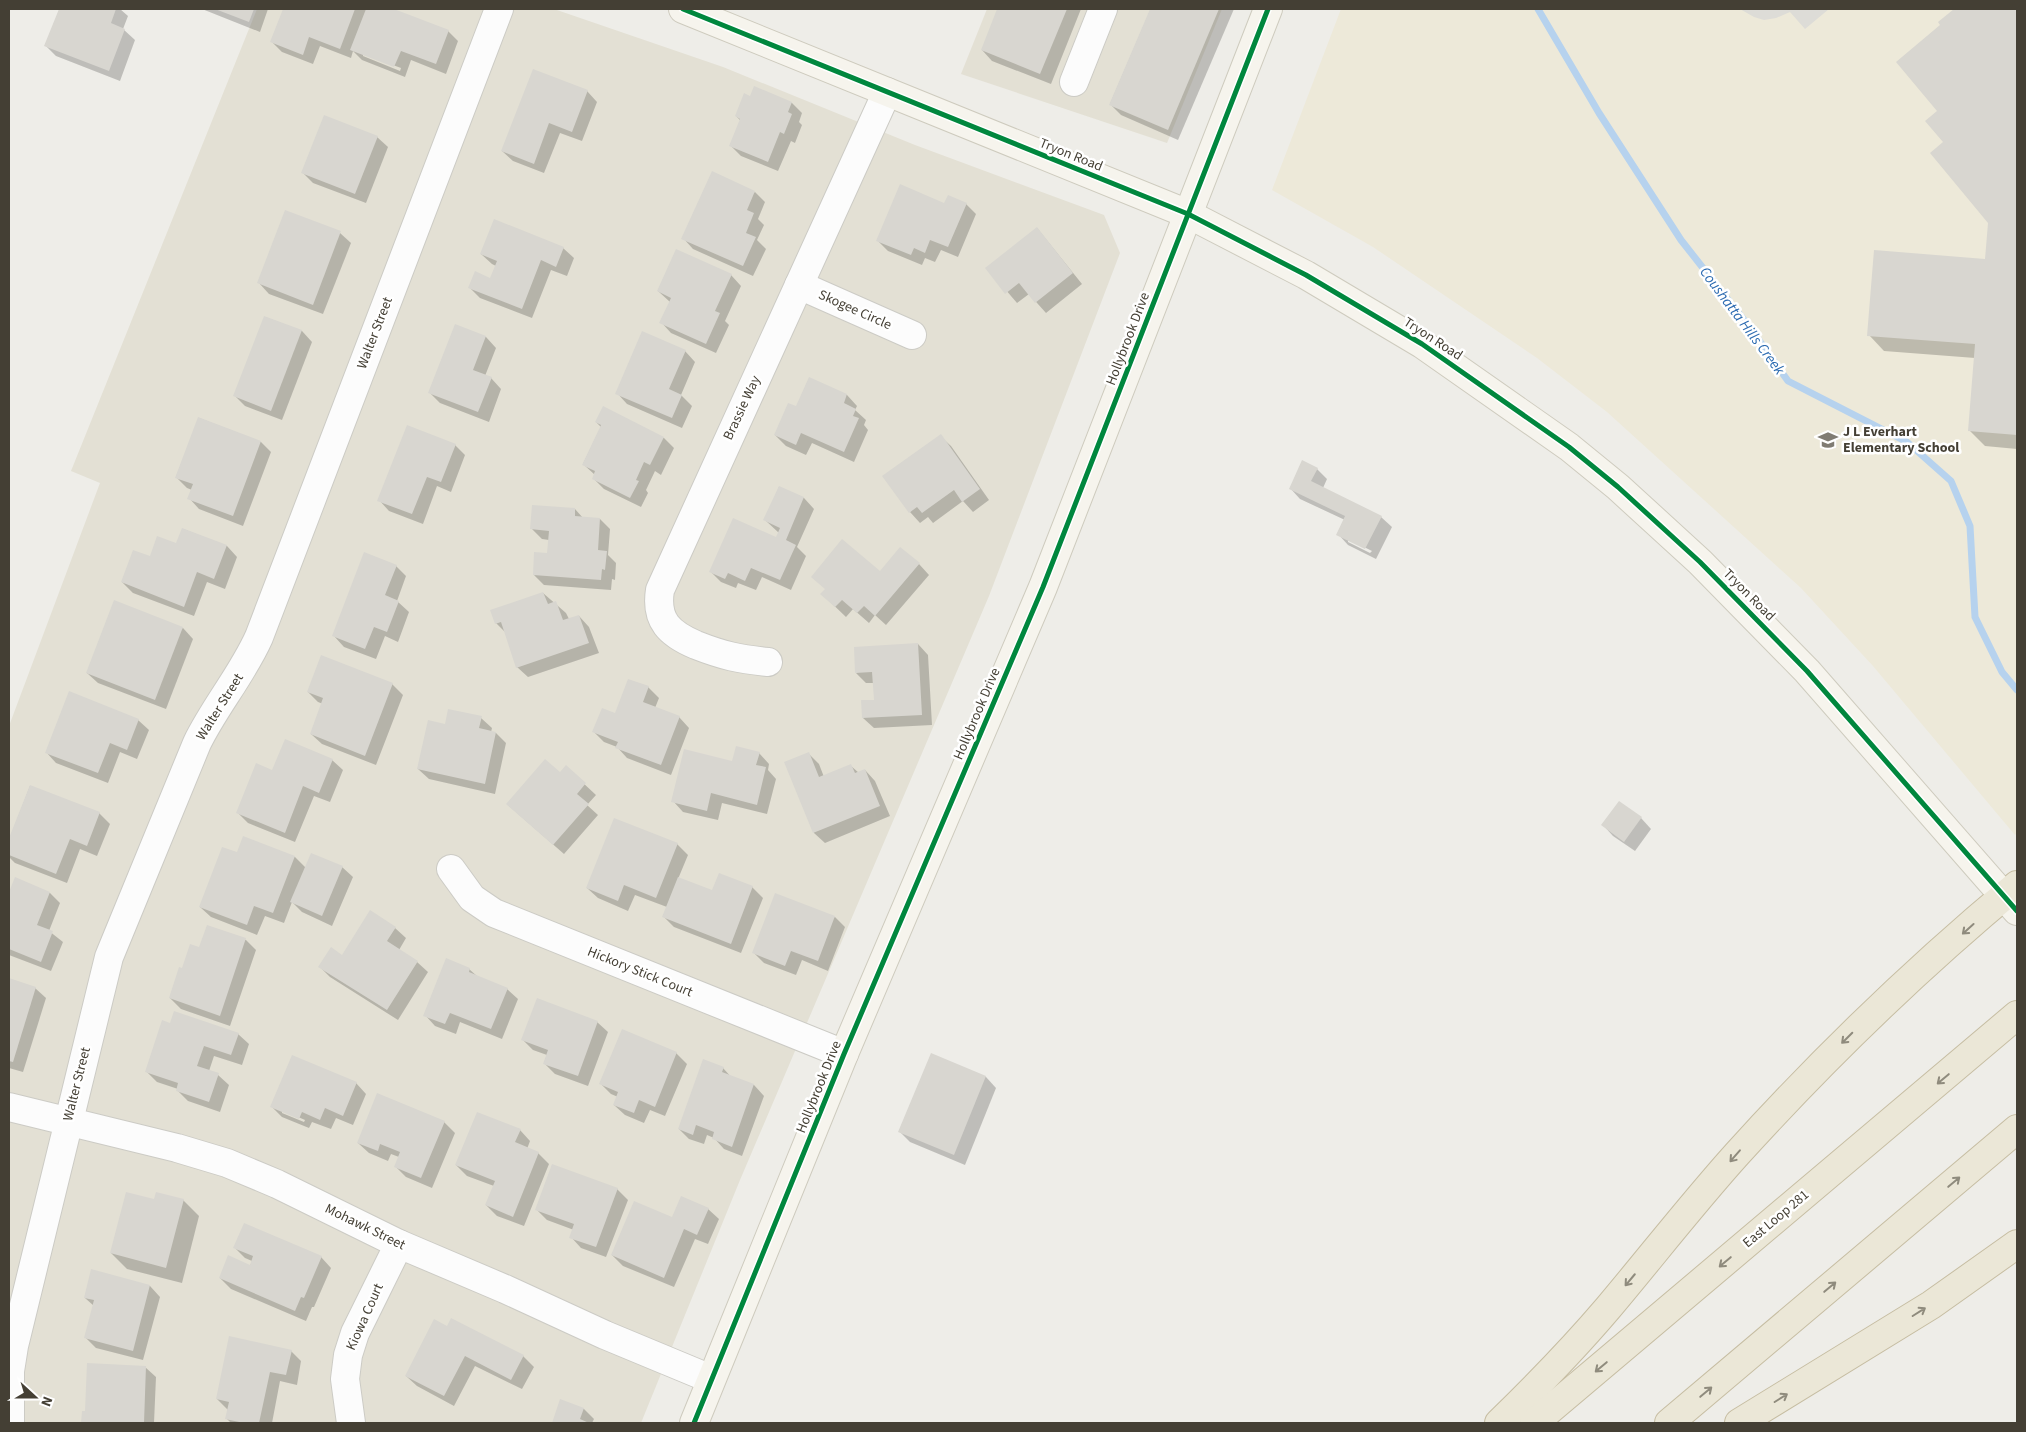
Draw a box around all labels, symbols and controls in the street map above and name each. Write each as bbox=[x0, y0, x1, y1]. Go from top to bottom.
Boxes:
street label: Tryon Road bbox=[1036, 133, 1106, 177]
water label: Coushatta Hills Creek bbox=[1694, 263, 1790, 380]
street label: Skogee Circle bbox=[815, 285, 895, 335]
street label: Hollybrook Drive bbox=[1101, 290, 1155, 388]
street label: Walter Street bbox=[352, 294, 398, 372]
street label: Tryon Road bbox=[1400, 312, 1466, 366]
street label: Brassie Way bbox=[718, 372, 766, 444]
place label: J L Everhart Elementary School bbox=[1843, 422, 1959, 458]
school or university icon: J L Everhart Elementary School bbox=[1817, 429, 1839, 451]
street label: Tryon Road bbox=[1718, 564, 1780, 626]
street label: Hollybrook Drive bbox=[949, 665, 1005, 763]
street label: Walter Street bbox=[191, 669, 249, 744]
one-way arrow bbox=[1961, 923, 1974, 935]
street label: Hickory Stick Court bbox=[584, 942, 696, 1002]
one-way arrow bbox=[1841, 1032, 1853, 1044]
street label: Hollybrook Drive bbox=[791, 1038, 847, 1136]
street label: Walter Street bbox=[58, 1045, 96, 1123]
one-way arrow bbox=[1936, 1073, 1949, 1084]
one-way arrow bbox=[1729, 1149, 1741, 1162]
one-way arrow bbox=[1948, 1176, 1961, 1188]
street label: East Loop 281 bbox=[1739, 1185, 1813, 1253]
street label: Mohawk Street bbox=[321, 1199, 409, 1255]
one-way arrow bbox=[1719, 1257, 1732, 1268]
one-way arrow bbox=[1625, 1273, 1636, 1286]
street label: Kiowa Court bbox=[341, 1280, 389, 1354]
one-way arrow bbox=[1824, 1281, 1837, 1292]
one-way arrow bbox=[1912, 1307, 1926, 1317]
one-way arrow bbox=[1594, 1362, 1607, 1373]
north arrow bbox=[10, 1372, 60, 1422]
one-way arrow bbox=[1700, 1386, 1713, 1397]
one-way arrow bbox=[1774, 1392, 1788, 1403]
text: N bbox=[35, 1393, 57, 1409]

